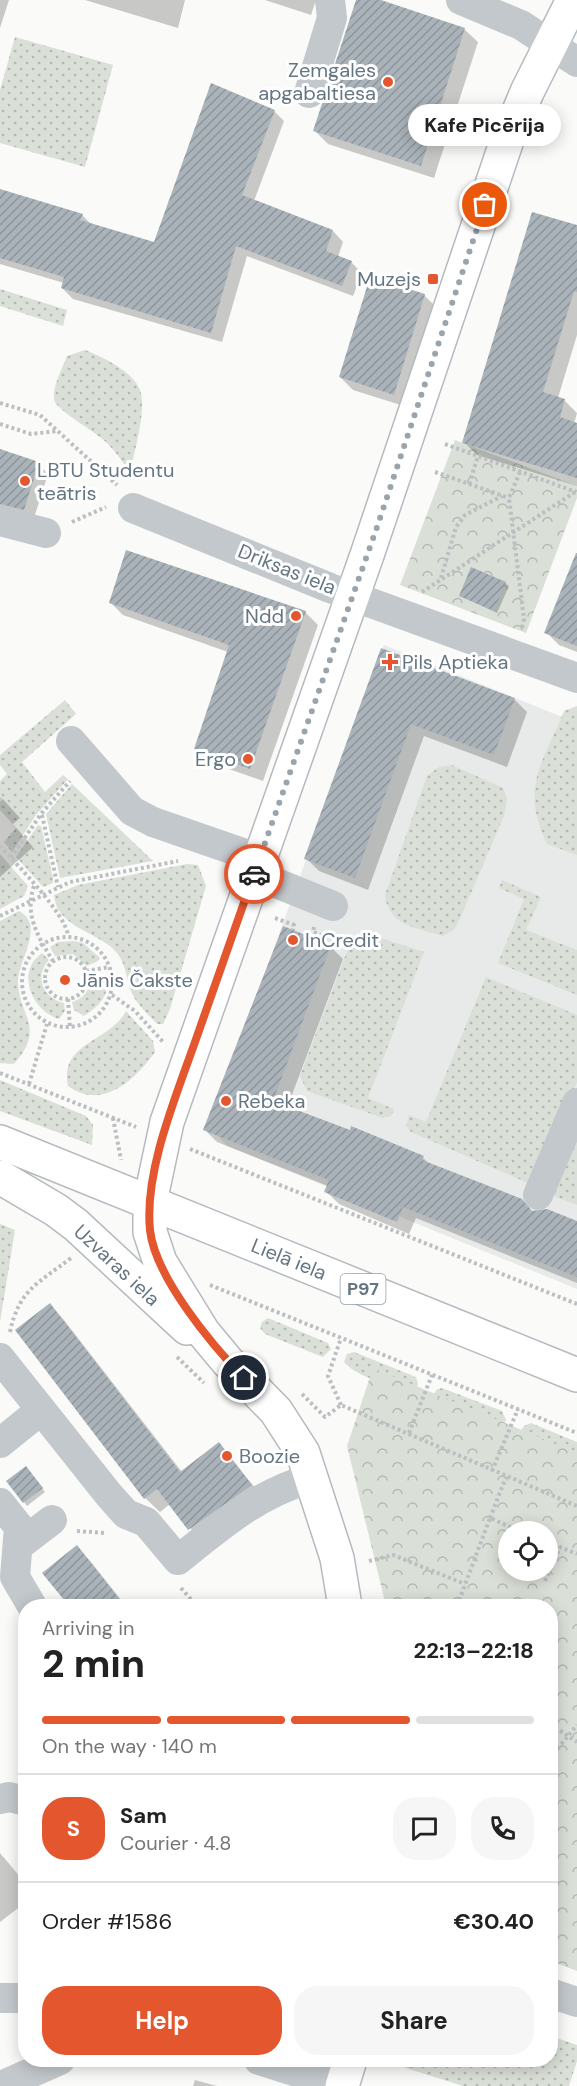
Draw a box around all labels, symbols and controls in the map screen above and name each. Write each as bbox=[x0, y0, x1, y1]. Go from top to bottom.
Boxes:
place label: Zemgales apgabaltiesa bbox=[258, 57, 376, 106]
marker: Zemgales apgabaltiesa bbox=[381, 75, 395, 89]
callout: Kafe Picērija bbox=[408, 103, 562, 145]
text: Kafe Picērija bbox=[424, 112, 545, 138]
pin bbox=[459, 179, 510, 230]
icon: bag bbox=[468, 188, 501, 221]
place label: Muzejs bbox=[357, 266, 421, 292]
marker: Muzejs bbox=[426, 272, 440, 286]
place label: LBTU Studentu teātris bbox=[37, 457, 174, 506]
marker: LBTU Studentu teātris bbox=[18, 474, 32, 488]
street label: Driksas iela bbox=[234, 538, 340, 600]
place label: Ndd bbox=[245, 603, 284, 629]
marker: Ndd bbox=[289, 609, 303, 623]
place label: Pils Aptieka bbox=[402, 649, 509, 675]
marker: Pils Aptieka bbox=[383, 655, 397, 669]
place label: Ergo bbox=[195, 746, 236, 772]
marker: Ergo bbox=[241, 752, 255, 766]
courier bbox=[224, 844, 284, 904]
icon: car bbox=[238, 858, 271, 891]
place label: InCredit bbox=[305, 927, 379, 953]
marker: InCredit bbox=[286, 933, 300, 947]
place label: Jānis Čakste bbox=[77, 967, 193, 993]
marker: Jānis Čakste bbox=[58, 973, 72, 987]
place label: Rebeka bbox=[238, 1088, 305, 1114]
marker: Rebeka bbox=[219, 1094, 233, 1108]
street label: Uzvaras iela bbox=[69, 1219, 165, 1311]
street label: Lielā iela bbox=[248, 1232, 330, 1286]
road number: P97 bbox=[340, 1274, 386, 1304]
pin bbox=[218, 1352, 269, 1403]
icon: home bbox=[227, 1361, 260, 1394]
place label: Boozie bbox=[239, 1443, 300, 1469]
marker: Boozie bbox=[220, 1449, 234, 1463]
map controls bbox=[498, 1521, 558, 1581]
button: locate bbox=[498, 1521, 558, 1581]
text: Arriving in bbox=[42, 1615, 134, 1641]
text: 22:13–22:18 bbox=[414, 1636, 534, 1665]
text: 2 min bbox=[42, 1638, 145, 1689]
text: On the way · 140 m bbox=[42, 1733, 217, 1759]
button: chat bbox=[393, 1797, 456, 1860]
button: phone bbox=[471, 1797, 534, 1860]
text: Sam bbox=[120, 1801, 167, 1830]
text: S bbox=[67, 1814, 80, 1843]
text: Courier · 4.8 bbox=[120, 1830, 231, 1856]
text: Order #1586 bbox=[42, 1907, 172, 1936]
text: €30.40 bbox=[453, 1907, 534, 1936]
button: Help bbox=[42, 1986, 282, 2055]
button: Share bbox=[294, 1986, 534, 2055]

